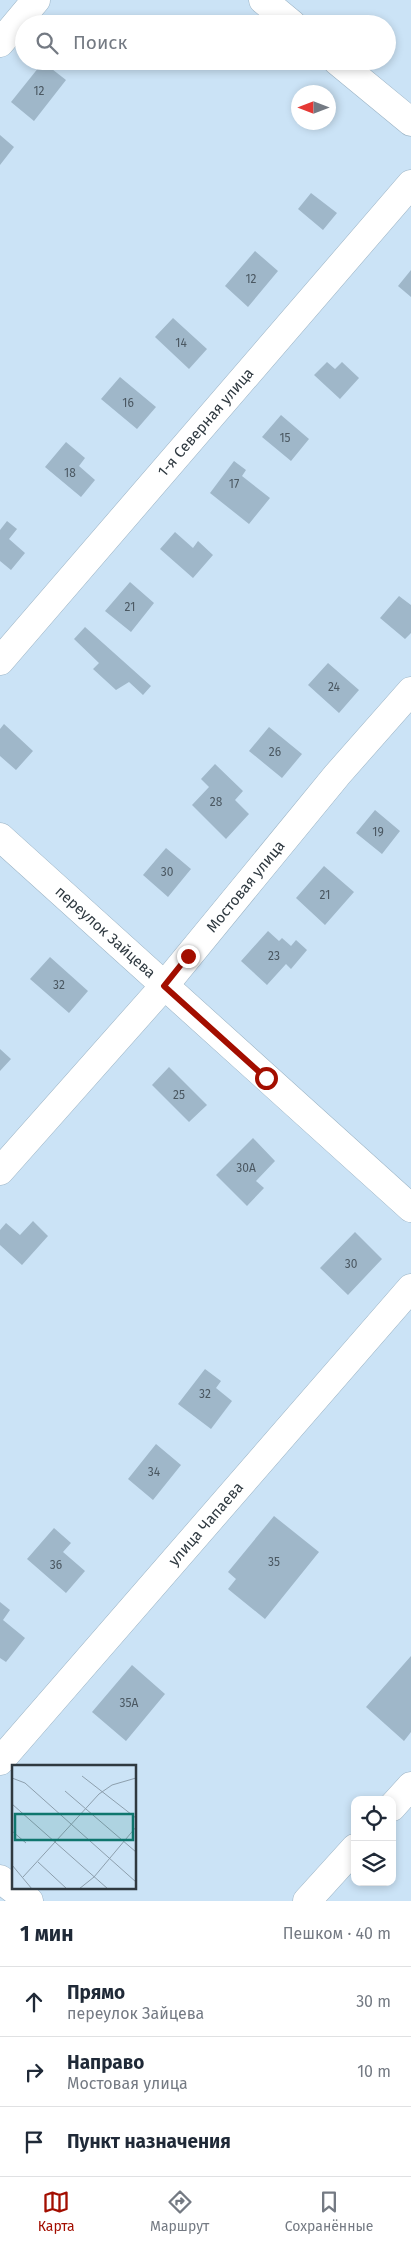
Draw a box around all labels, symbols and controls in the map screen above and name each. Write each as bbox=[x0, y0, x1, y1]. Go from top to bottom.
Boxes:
search box bbox=[15, 15, 396, 70]
icon: search bbox=[33, 29, 61, 57]
text: Поиск bbox=[73, 31, 127, 54]
house number: 12 bbox=[33, 84, 45, 98]
north arrow bbox=[291, 85, 336, 130]
house number: 12 bbox=[245, 272, 257, 286]
house number: 14 bbox=[175, 336, 187, 350]
street label: 1-я Северная улица bbox=[154, 364, 257, 480]
house number: 16 bbox=[122, 396, 134, 410]
house number: 15 bbox=[279, 431, 291, 445]
house number: 18 bbox=[64, 466, 76, 480]
house number: 17 bbox=[229, 477, 239, 491]
house number: 21 bbox=[125, 600, 135, 614]
house number: 24 bbox=[328, 680, 341, 694]
house number: 26 bbox=[269, 745, 281, 759]
house number: 28 bbox=[210, 795, 223, 809]
house number: 19 bbox=[372, 825, 384, 839]
street label: Мостовая улица bbox=[203, 837, 289, 936]
house number: 30 bbox=[161, 865, 174, 879]
street label: переулок Зайцева bbox=[52, 882, 159, 982]
house number: 21 bbox=[320, 888, 330, 902]
route end bbox=[177, 945, 200, 968]
house number: 23 bbox=[268, 949, 280, 963]
house number: 32 bbox=[53, 978, 65, 992]
route start bbox=[255, 1067, 278, 1090]
house number: 25 bbox=[173, 1088, 185, 1102]
house number: 30А bbox=[236, 1161, 256, 1175]
house number: 30 bbox=[345, 1257, 358, 1271]
house number: 32 bbox=[199, 1387, 211, 1401]
house number: 34 bbox=[148, 1465, 161, 1479]
street label: улица Чапаева bbox=[165, 1478, 247, 1569]
house number: 35 bbox=[268, 1555, 280, 1569]
house number: 36 bbox=[50, 1558, 62, 1572]
house number: 35А bbox=[120, 1696, 139, 1710]
inset map bbox=[12, 1765, 136, 1888]
map controls bbox=[351, 1796, 396, 1886]
button: locate bbox=[351, 1796, 396, 1841]
button: layers bbox=[351, 1841, 396, 1886]
text: 1 мин bbox=[20, 1921, 74, 1947]
text: Пешком · 40 m bbox=[283, 1924, 391, 1943]
text: Прямо bbox=[67, 1981, 125, 2004]
icon: ahead bbox=[20, 1988, 48, 2016]
text: 30 m bbox=[356, 1992, 391, 2011]
text: переулок Зайцева bbox=[67, 2004, 204, 2023]
text: Направо bbox=[67, 2051, 144, 2074]
icon: right bbox=[20, 2058, 48, 2086]
text: 10 m bbox=[357, 2062, 391, 2081]
text: Мостовая улица bbox=[67, 2074, 188, 2093]
icon: arrive bbox=[20, 2128, 48, 2156]
text: Пункт назначения bbox=[67, 2130, 231, 2153]
tab: Карта bbox=[38, 2188, 75, 2235]
tab: Маршрут bbox=[150, 2188, 209, 2235]
tab: Сохранённые bbox=[285, 2188, 373, 2235]

